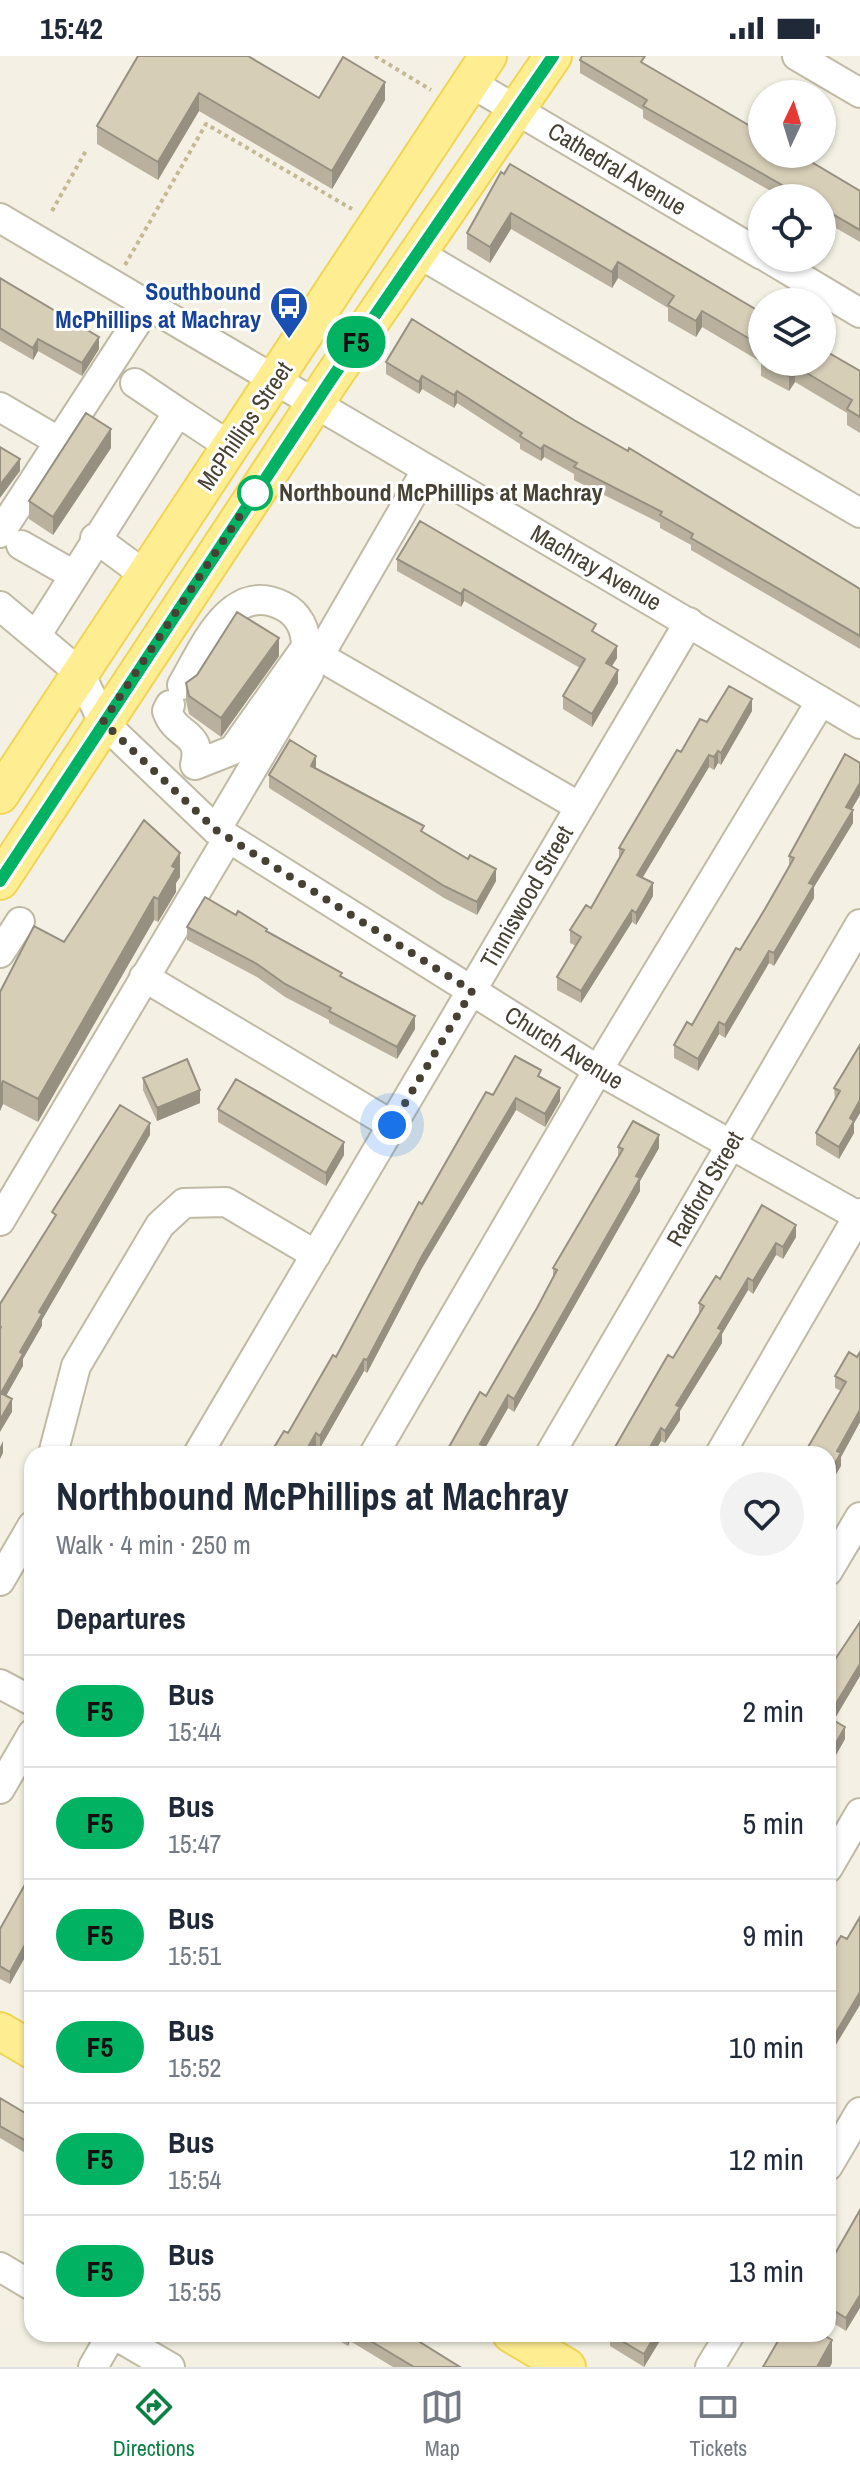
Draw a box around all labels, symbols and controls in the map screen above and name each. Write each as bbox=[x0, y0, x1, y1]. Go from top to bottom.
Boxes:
text: 15:42 bbox=[40, 8, 103, 48]
north arrow bbox=[748, 80, 836, 168]
map controls bbox=[748, 80, 836, 376]
street label: Cathedral Avenue bbox=[542, 114, 693, 222]
button: locate bbox=[748, 184, 836, 272]
place label: Southbound McPhillips at Machray bbox=[55, 275, 261, 335]
bus stop icon: Southbound McPhillips at Machray bbox=[268, 285, 310, 340]
button: layers bbox=[748, 288, 836, 376]
line badge: F5 bbox=[320, 316, 392, 368]
text: F5 bbox=[343, 323, 369, 361]
street label: McPhillips Street bbox=[189, 354, 299, 496]
marker: Northbound McPhillips at Machray bbox=[238, 476, 272, 510]
place label: Northbound McPhillips at Machray bbox=[279, 476, 603, 508]
street label: Machray Avenue bbox=[525, 517, 668, 618]
street label: Tinniswood Street bbox=[472, 819, 580, 973]
street label: Church Avenue bbox=[499, 998, 630, 1096]
your location bbox=[372, 1105, 412, 1145]
street label: Radford Street bbox=[658, 1125, 750, 1252]
text: Northbound McPhillips at Machray bbox=[56, 1471, 569, 1522]
button: heart bbox=[720, 1472, 804, 1556]
text: Walk · 4 min · 250 m bbox=[56, 1527, 251, 1562]
text: Departures bbox=[56, 1598, 186, 1638]
text: Bus bbox=[168, 1674, 214, 1714]
text: 2 min bbox=[742, 1691, 804, 1731]
text: F5 bbox=[87, 1692, 113, 1730]
text: 15:44 bbox=[168, 1714, 221, 1749]
text: Bus bbox=[168, 1786, 214, 1826]
text: 5 min bbox=[742, 1803, 804, 1843]
text: F5 bbox=[87, 1804, 113, 1842]
text: 15:47 bbox=[168, 1826, 221, 1861]
text: Bus bbox=[168, 1898, 214, 1938]
text: 9 min bbox=[742, 1915, 804, 1955]
text: F5 bbox=[87, 1916, 113, 1954]
text: 15:51 bbox=[168, 1938, 221, 1973]
text: Bus bbox=[168, 2010, 214, 2050]
text: 10 min bbox=[729, 2027, 804, 2067]
text: F5 bbox=[87, 2028, 113, 2066]
text: 15:52 bbox=[168, 2050, 221, 2085]
text: Bus bbox=[168, 2122, 214, 2162]
text: 12 min bbox=[729, 2139, 804, 2179]
text: F5 bbox=[87, 2140, 113, 2178]
text: 15:54 bbox=[168, 2162, 221, 2197]
text: Bus bbox=[168, 2234, 214, 2274]
text: 13 min bbox=[729, 2251, 804, 2291]
text: F5 bbox=[87, 2252, 113, 2290]
text: 15:55 bbox=[168, 2274, 221, 2309]
tab: Directions bbox=[113, 2385, 195, 2463]
tab: Map bbox=[420, 2385, 464, 2463]
tab: Tickets bbox=[690, 2385, 747, 2463]

